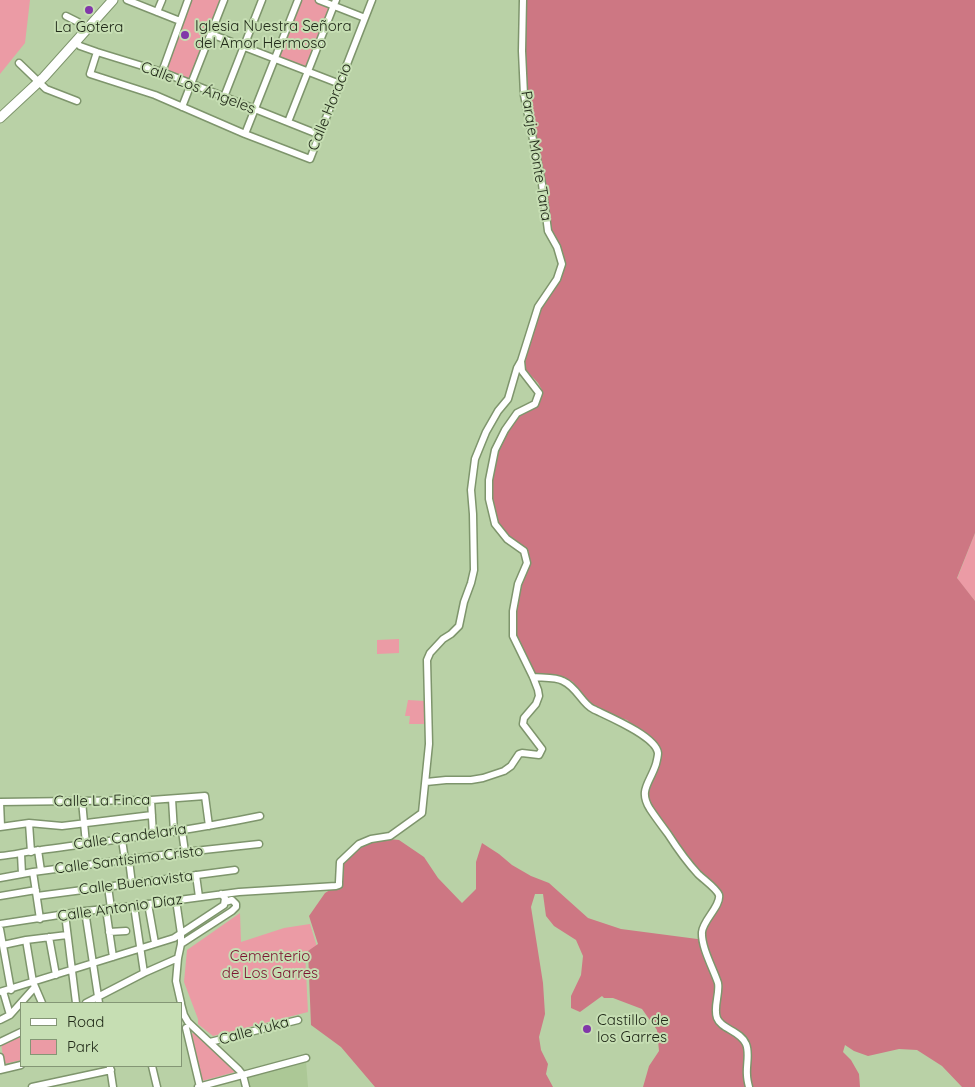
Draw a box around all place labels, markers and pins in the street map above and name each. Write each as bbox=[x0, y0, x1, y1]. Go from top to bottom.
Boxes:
marker: La Gotera bbox=[83, 4, 95, 16]
place label: Iglesia Nuestra Señora del Amor Hermoso bbox=[195, 17, 351, 52]
place label: La Gotera bbox=[55, 18, 123, 36]
marker: Iglesia Nuestra Señora del Amor Hermoso bbox=[179, 29, 191, 41]
place label: Castillo de los Garres bbox=[597, 1011, 669, 1046]
marker: Castillo de los Garres bbox=[581, 1023, 593, 1035]

